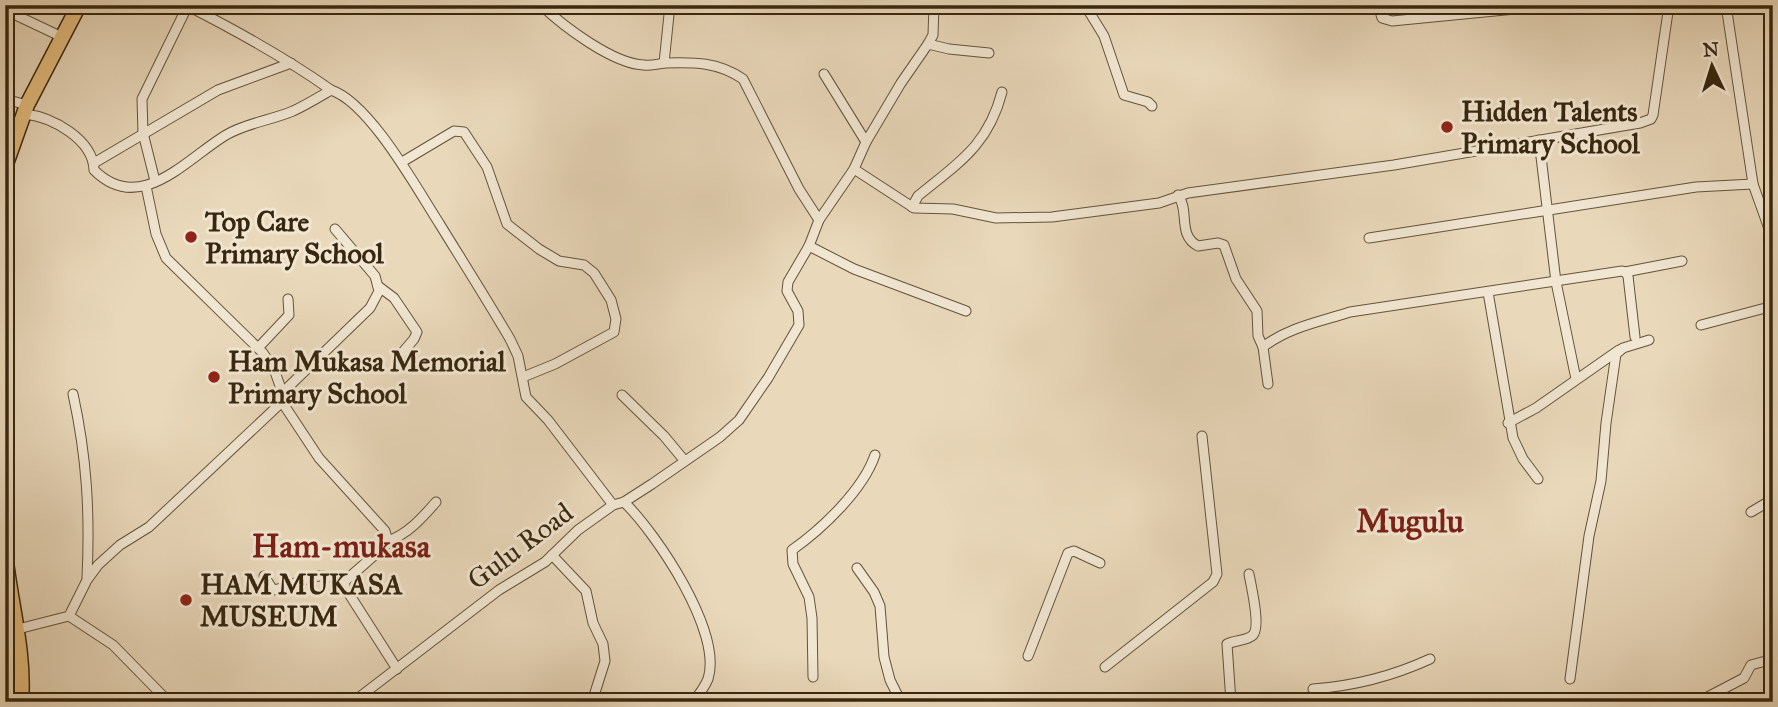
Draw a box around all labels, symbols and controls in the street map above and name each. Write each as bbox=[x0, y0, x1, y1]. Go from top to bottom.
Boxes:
north arrow bbox=[1676, 32, 1746, 102]
text: N bbox=[1702, 38, 1720, 62]
place label: Hidden Talents Primary School bbox=[1461, 94, 1640, 161]
marker: Hidden Talents Primary School bbox=[1439, 119, 1455, 135]
place label: Top Care Primary School bbox=[205, 204, 384, 271]
marker: Top Care Primary School bbox=[183, 229, 199, 245]
place label: Ham Mukasa Memorial Primary School bbox=[228, 344, 506, 411]
marker: Ham Mukasa Memorial Primary School bbox=[206, 369, 222, 385]
street label: Gulu Road bbox=[460, 495, 580, 597]
district label: Mugulu bbox=[1356, 502, 1464, 541]
district label: Ham-mukasa bbox=[252, 527, 432, 566]
place label: HAM MUKASA MUSEUM bbox=[200, 567, 404, 634]
marker: HAM MUKASA MUSEUM bbox=[178, 592, 194, 608]

